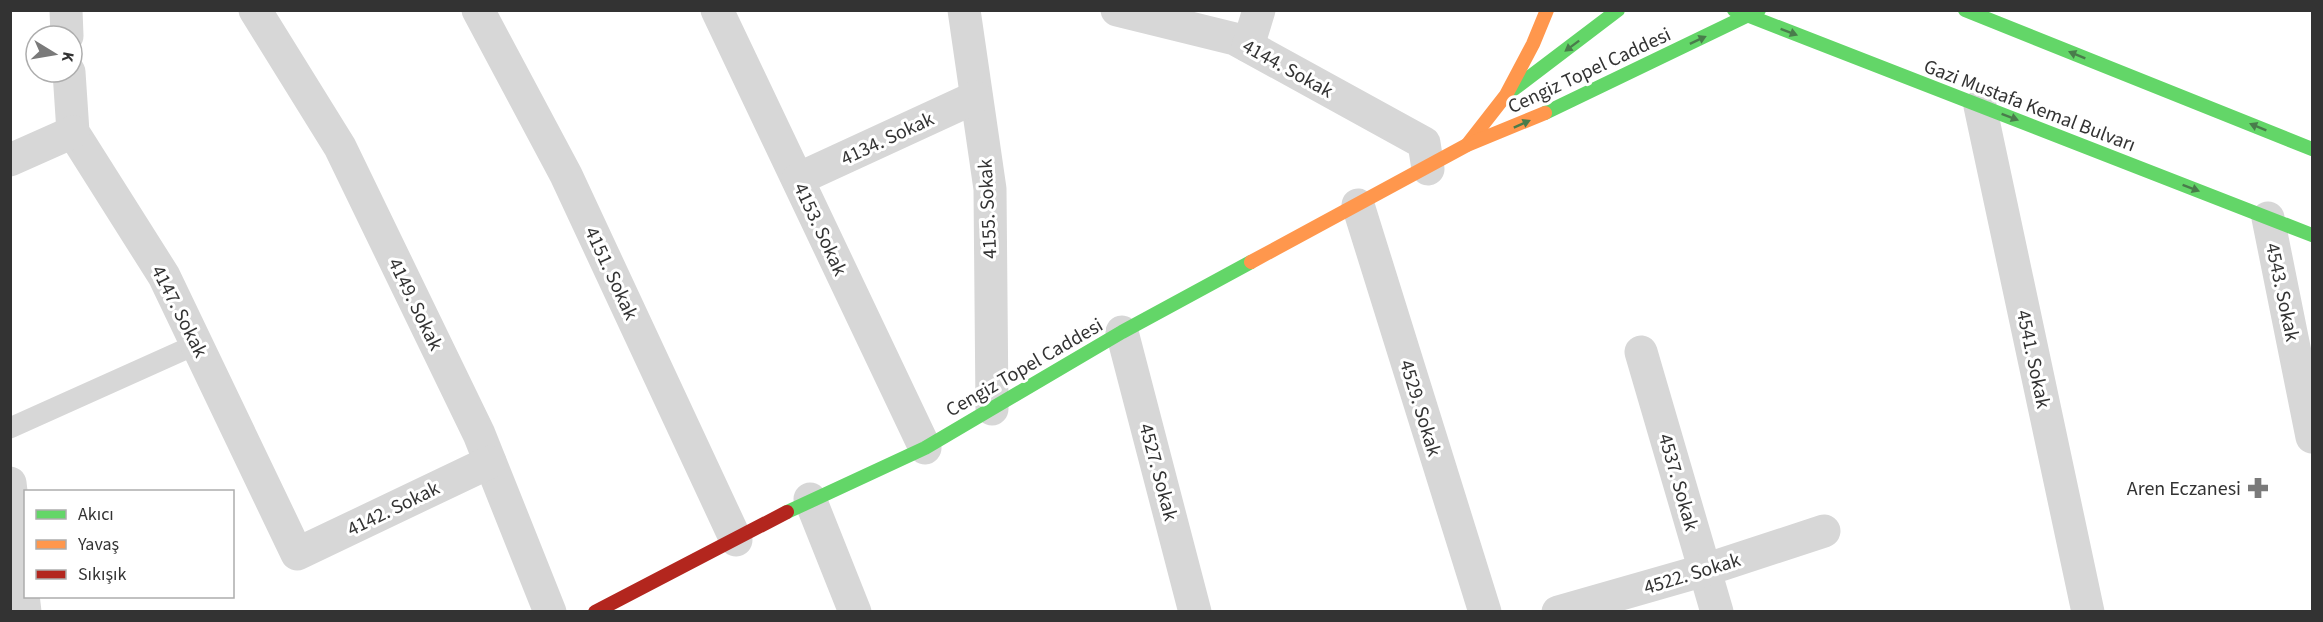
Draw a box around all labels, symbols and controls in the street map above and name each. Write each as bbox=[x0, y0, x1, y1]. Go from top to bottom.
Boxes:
street label: Cengiz Topel Caddesi bbox=[1503, 21, 1676, 121]
north arrow bbox=[24, 24, 84, 84]
one-way arrow bbox=[1780, 27, 1798, 37]
street label: 4144. Sokak bbox=[1237, 32, 1338, 105]
one-way arrow bbox=[1690, 36, 1707, 45]
one-way arrow bbox=[1564, 40, 1580, 52]
text: K bbox=[56, 50, 79, 64]
one-way arrow bbox=[2068, 50, 2086, 59]
street label: Gazi Mustafa Kemal Bulvarı bbox=[1920, 53, 2140, 159]
street label: 4134. Sokak bbox=[836, 105, 939, 173]
one-way arrow bbox=[2001, 113, 2019, 123]
one-way arrow bbox=[1513, 119, 1530, 128]
one-way arrow bbox=[2249, 122, 2267, 131]
street label: 4155. Sokak bbox=[971, 158, 1005, 260]
street label: 4153. Sokak bbox=[786, 178, 854, 281]
one-way arrow bbox=[2182, 184, 2200, 193]
street label: 4151. Sokak bbox=[577, 222, 645, 325]
street label: 4543. Sokak bbox=[2258, 240, 2306, 344]
street label: 4149. Sokak bbox=[381, 253, 450, 356]
street label: 4147. Sokak bbox=[144, 261, 214, 362]
street label: 4541. Sokak bbox=[2009, 307, 2057, 411]
street label: Cengiz Topel Caddesi bbox=[941, 311, 1108, 424]
street label: 4529. Sokak bbox=[1392, 356, 1448, 460]
street label: 4527. Sokak bbox=[1132, 420, 1185, 524]
street label: 4537. Sokak bbox=[1651, 430, 1705, 534]
street label: 4142. Sokak bbox=[342, 474, 445, 543]
place label: Aren Eczanesi bbox=[2127, 475, 2241, 503]
pharmacy icon: Aren Eczanesi bbox=[2246, 476, 2270, 500]
legend bbox=[24, 490, 234, 598]
text: Akıcı bbox=[78, 502, 114, 527]
text: Yavaş bbox=[77, 532, 119, 557]
street label: 4522. Sokak bbox=[1640, 546, 1744, 602]
text: Sıkışık bbox=[78, 562, 126, 587]

